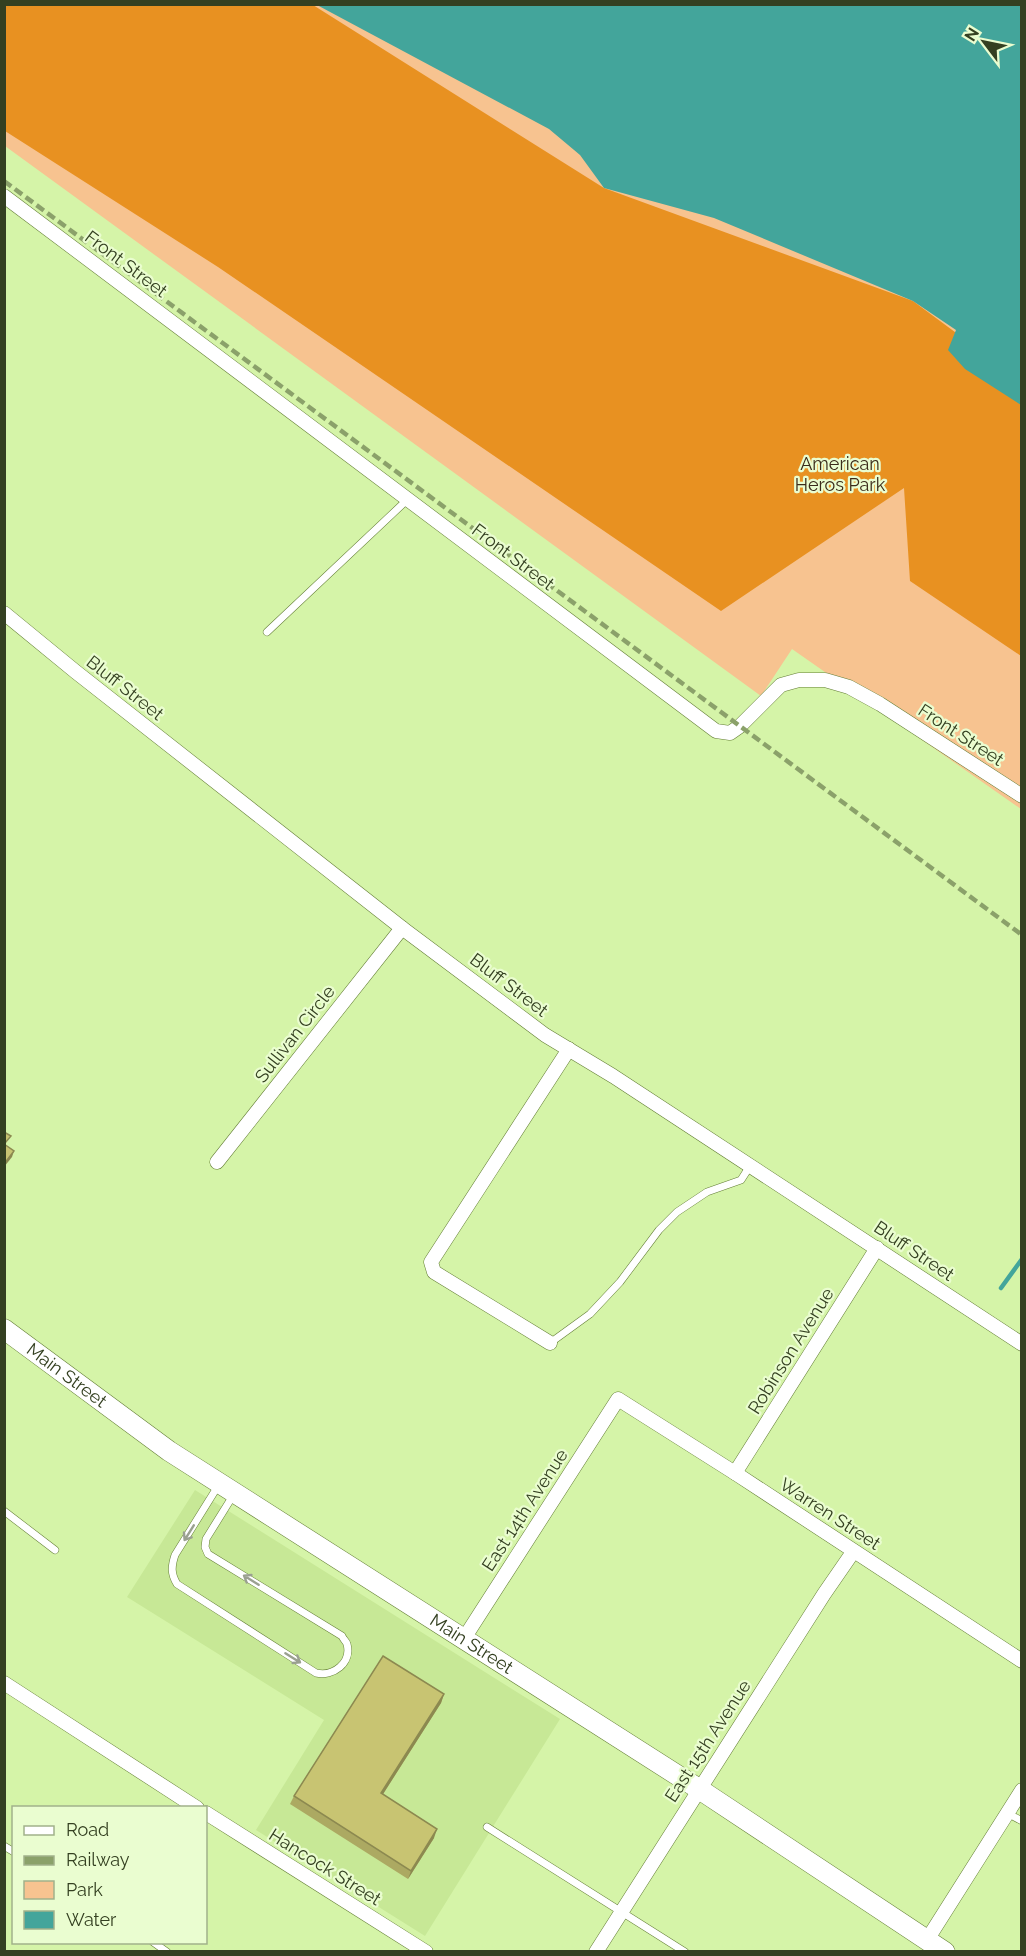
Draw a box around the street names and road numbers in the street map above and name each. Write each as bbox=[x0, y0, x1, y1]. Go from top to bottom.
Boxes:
street label: Front Street bbox=[81, 226, 172, 301]
street label: Front Street bbox=[468, 519, 559, 594]
street label: Bluff Street bbox=[83, 651, 168, 724]
street label: Front Street bbox=[915, 699, 1008, 770]
street label: Bluff Street bbox=[466, 948, 552, 1021]
street label: Sullivan Circle bbox=[250, 981, 339, 1086]
street label: Bluff Street bbox=[870, 1216, 958, 1285]
street label: Robinson Avenue bbox=[743, 1283, 838, 1418]
street label: Main Street bbox=[23, 1338, 111, 1412]
street label: East 14th Avenue bbox=[477, 1444, 572, 1575]
street label: Warren Street bbox=[776, 1473, 884, 1554]
street label: Main Street bbox=[426, 1609, 517, 1678]
street label: East 15th Avenue bbox=[660, 1675, 755, 1806]
street label: Hancock Street bbox=[265, 1824, 385, 1909]

